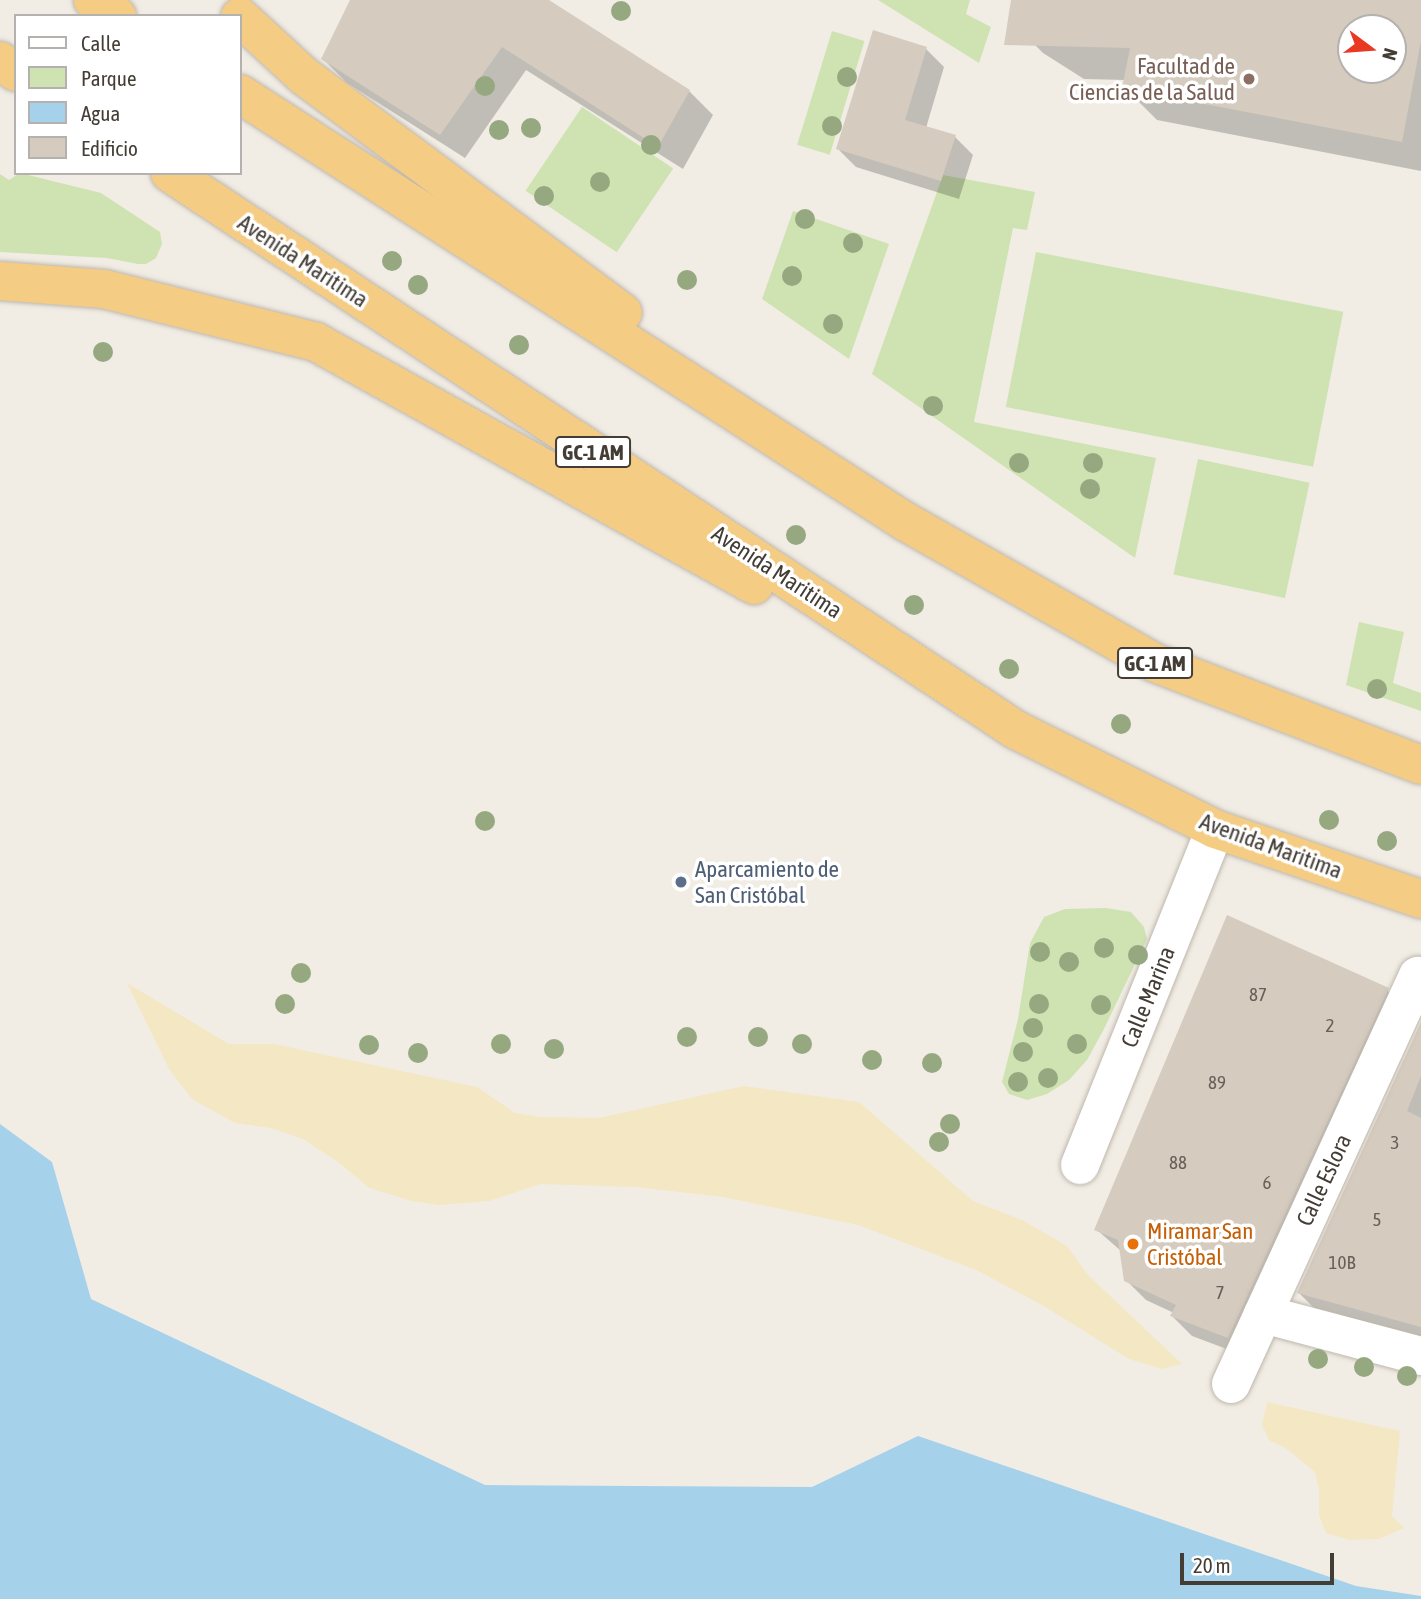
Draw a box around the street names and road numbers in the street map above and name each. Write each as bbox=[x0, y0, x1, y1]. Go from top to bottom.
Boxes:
street label: Avenida Maritima bbox=[233, 209, 373, 313]
road number: GC-1 AM bbox=[554, 434, 632, 470]
street label: Avenida Maritima bbox=[707, 520, 847, 624]
road number: GC-1 AM bbox=[1116, 646, 1194, 680]
street label: Avenida Maritima bbox=[1196, 807, 1346, 885]
street label: Calle Marina bbox=[1115, 942, 1181, 1052]
street label: Calle Eslora bbox=[1291, 1130, 1357, 1230]

